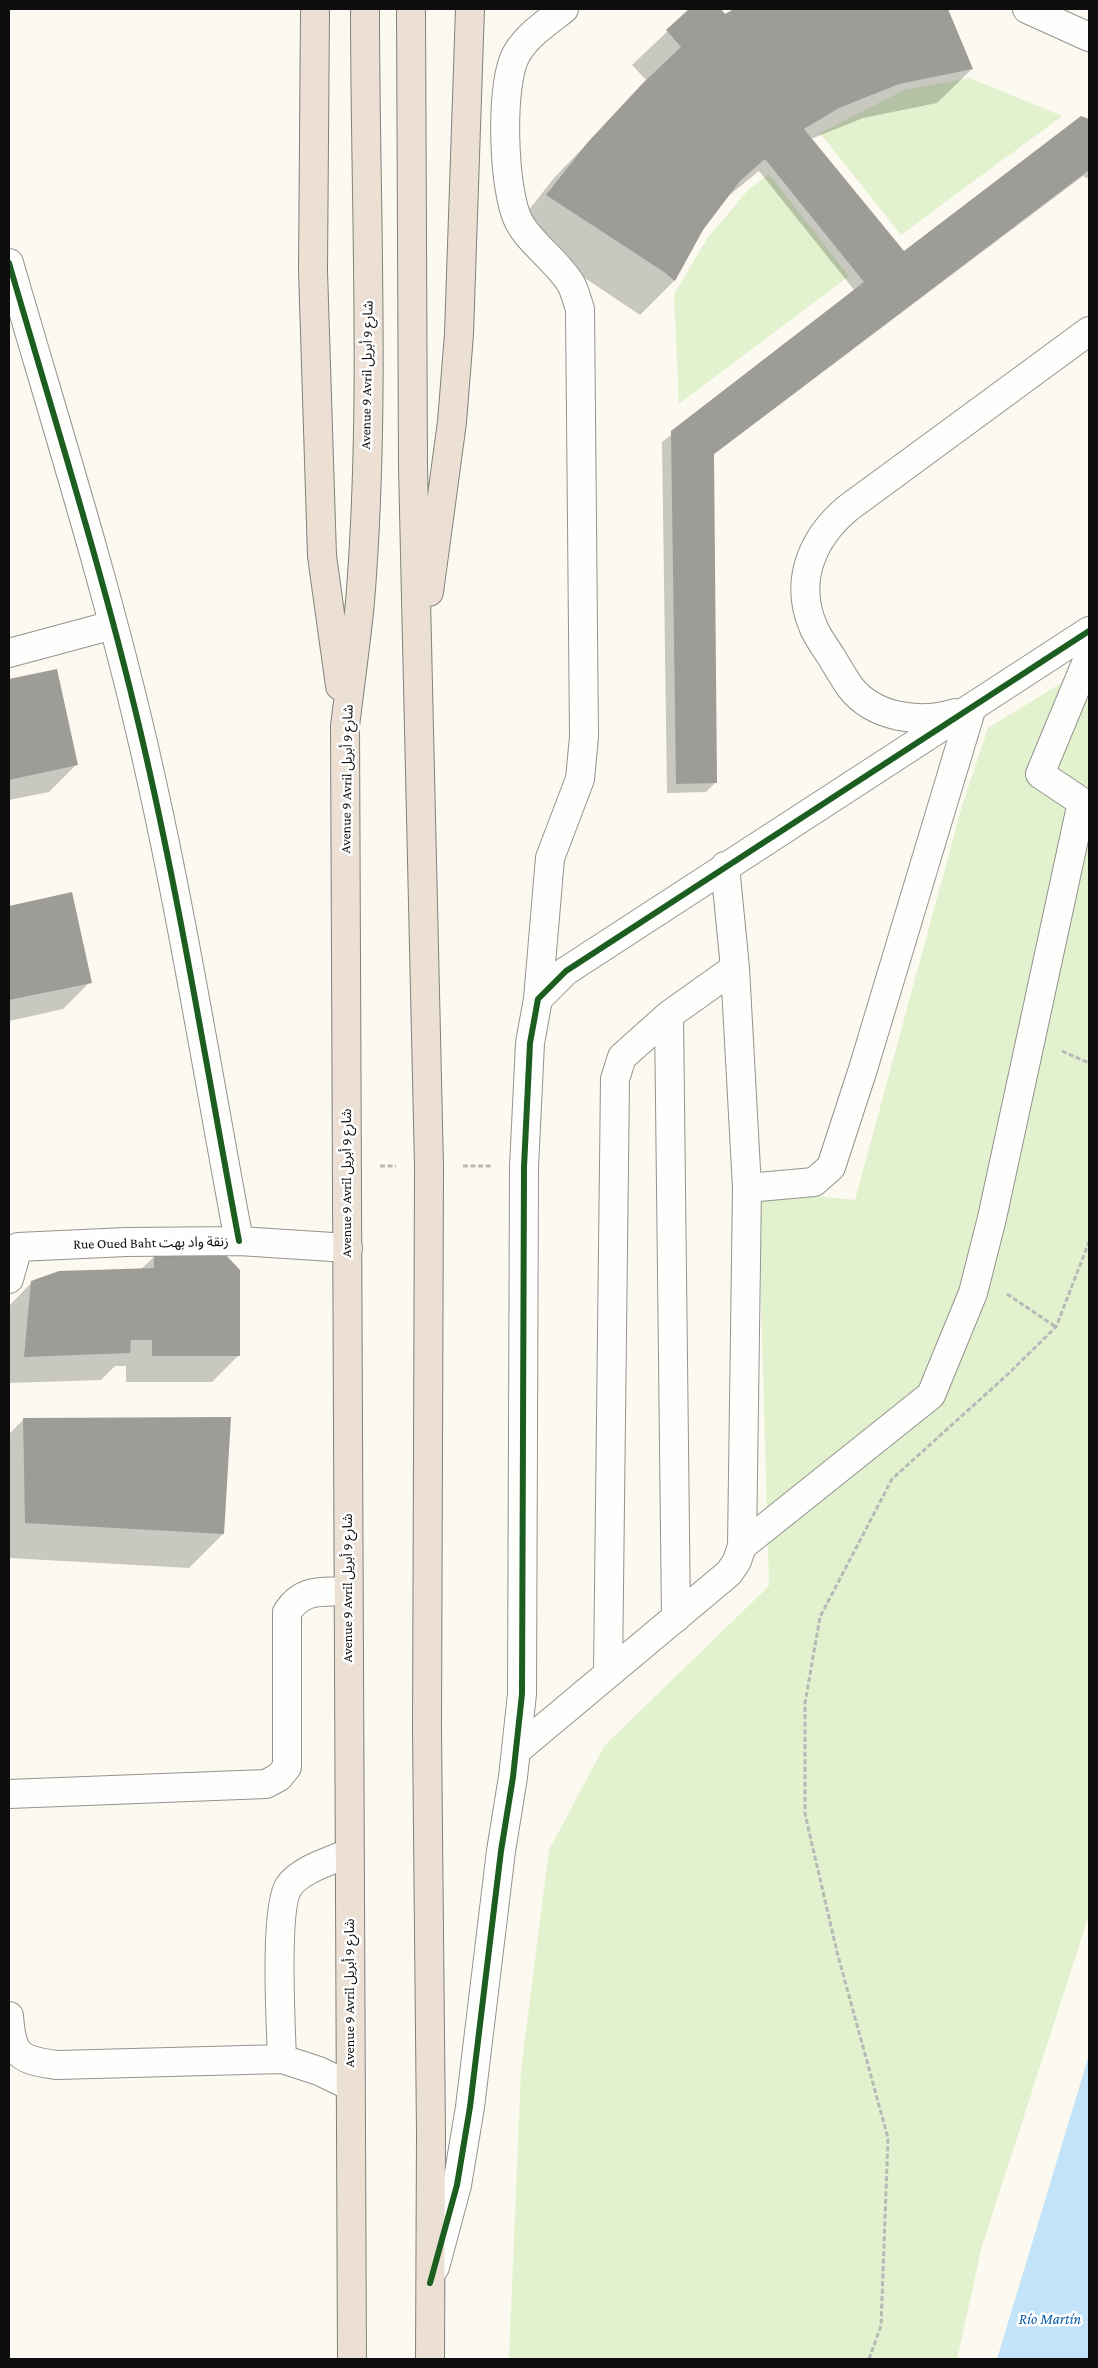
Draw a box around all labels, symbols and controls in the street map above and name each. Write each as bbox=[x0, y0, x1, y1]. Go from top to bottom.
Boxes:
street label: Avenue 9 Avril شارع 9 أبريل bbox=[357, 300, 377, 450]
street label: Avenue 9 Avril شارع 9 أبريل bbox=[337, 704, 357, 854]
street label: Avenue 9 Avril شارع 9 أبريل bbox=[339, 1109, 355, 1257]
street label: Rue Oued Baht زنقة واد بهت bbox=[73, 1233, 229, 1253]
street label: Avenue 9 Avril شارع 9 أبريل bbox=[340, 1514, 356, 1662]
street label: Avenue 9 Avril شارع 9 أبريل bbox=[342, 1919, 358, 2067]
water label: Río Martín bbox=[1019, 2310, 1081, 2328]

